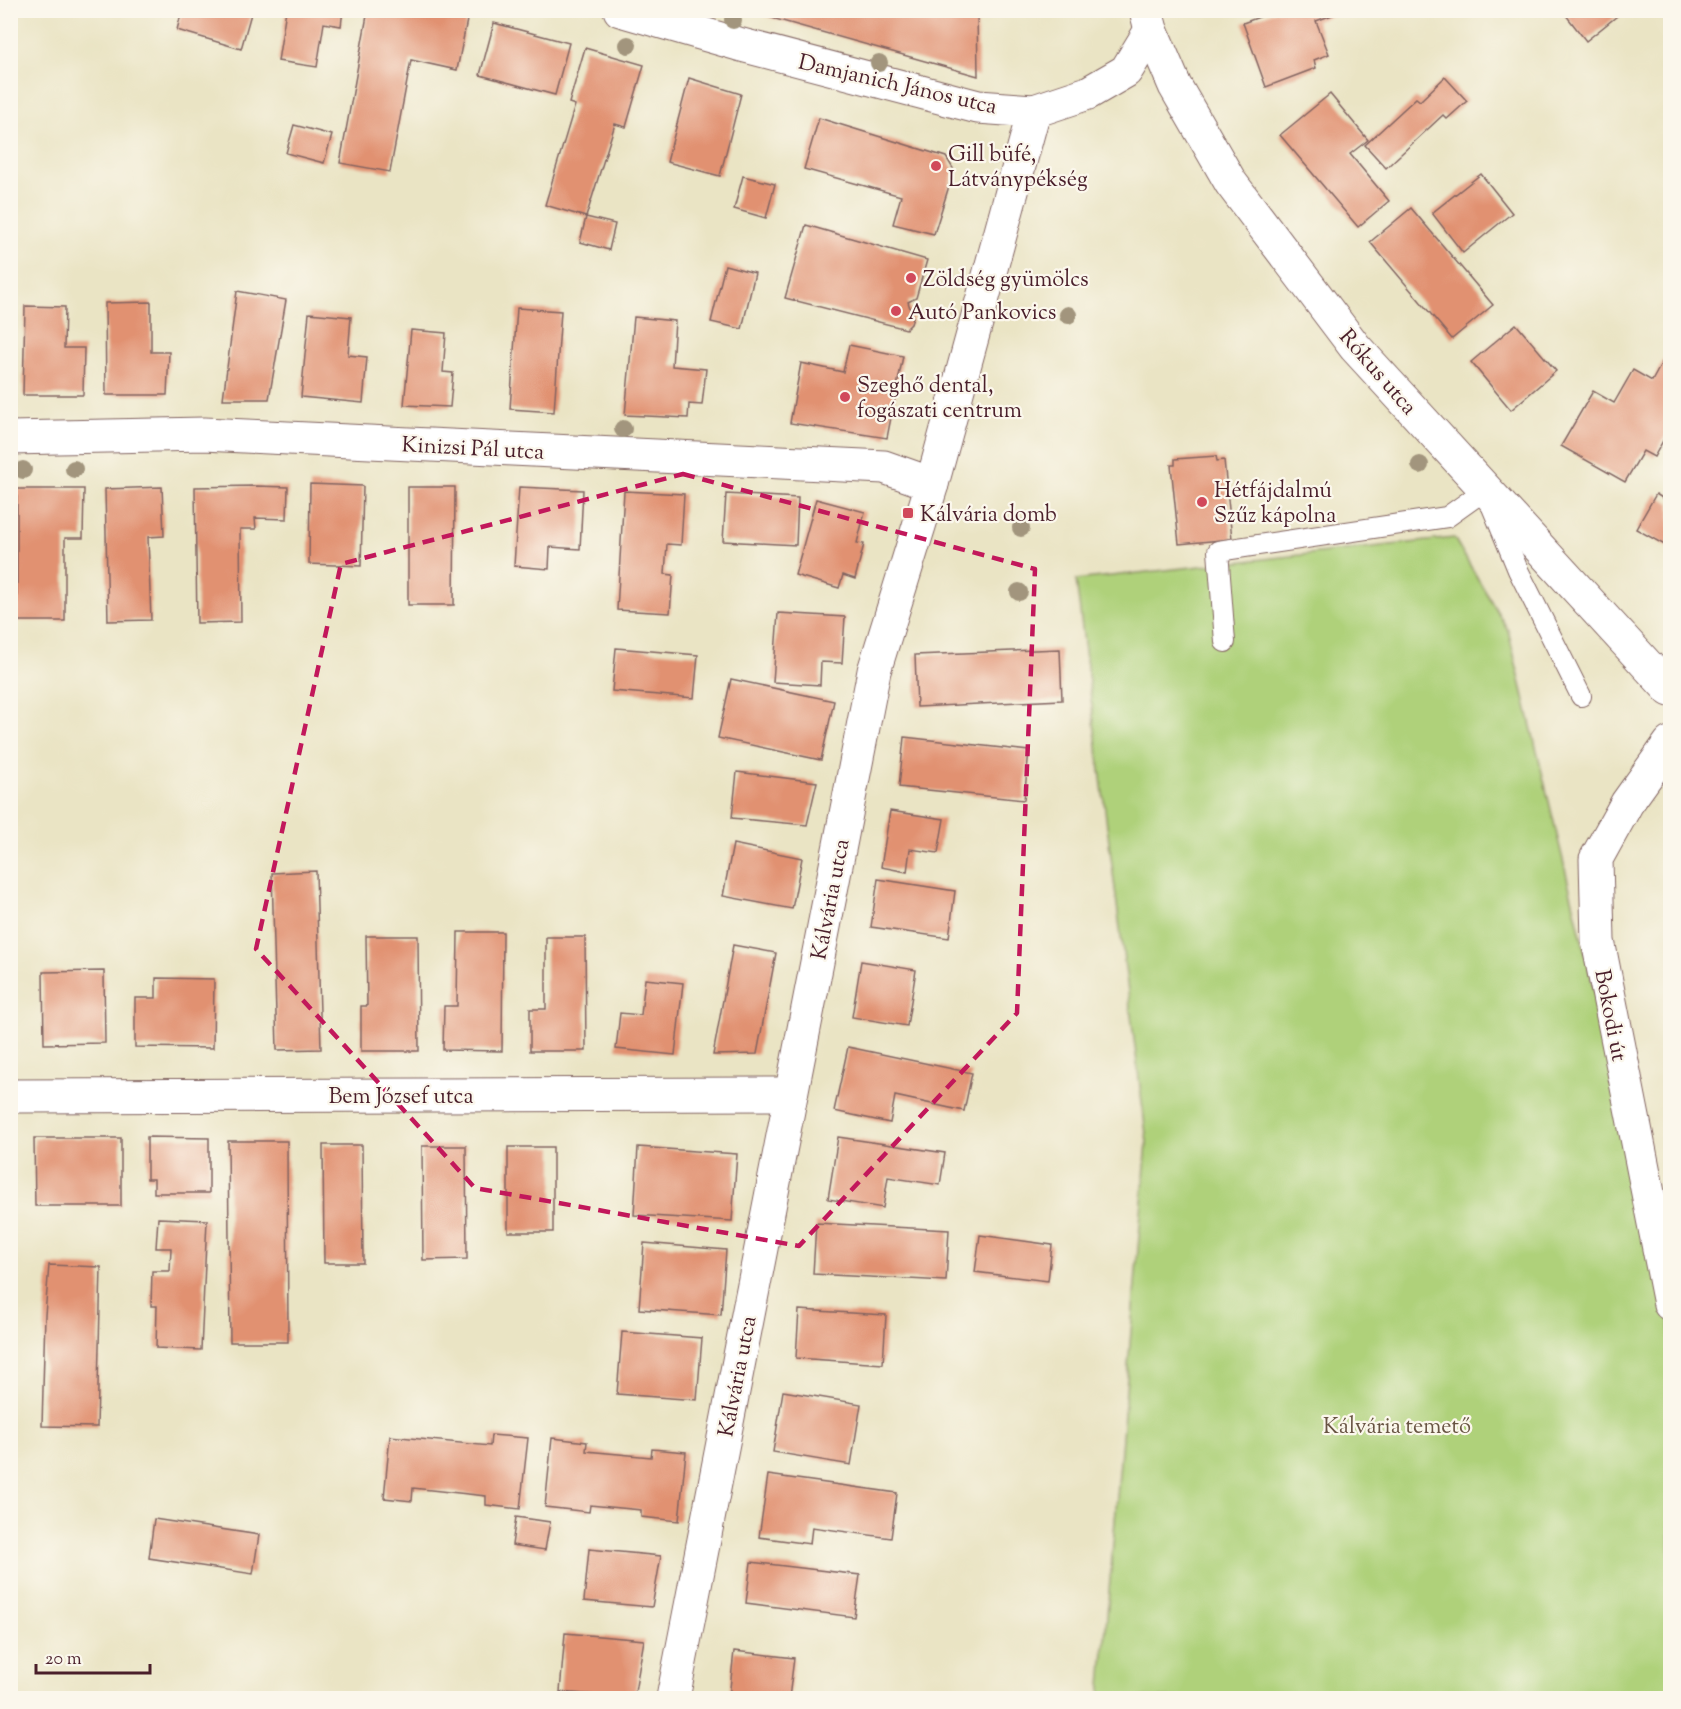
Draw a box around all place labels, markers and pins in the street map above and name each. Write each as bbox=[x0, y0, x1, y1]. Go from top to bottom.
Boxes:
place label: Gill büfé, Látványpékség bbox=[948, 140, 1088, 197]
marker: Gill büfé, Látványpékség bbox=[929, 159, 943, 173]
place label: Zöldség gyümölcs bbox=[923, 265, 1089, 297]
marker: Zöldség gyümölcs bbox=[904, 271, 918, 285]
place label: Autó Pankovics bbox=[908, 298, 1056, 330]
marker: Autó Pankovics bbox=[889, 304, 903, 318]
place label: Szeghő dental, fogászati centrum bbox=[857, 371, 1022, 428]
marker: Szeghő dental, fogászati centrum bbox=[838, 390, 852, 404]
place label: Hétfájdalmú Szűz kápolna bbox=[1214, 476, 1336, 533]
marker: Hétfájdalmú Szűz kápolna bbox=[1195, 495, 1209, 509]
place label: Kálvária domb bbox=[920, 500, 1057, 532]
marker: Kálvária domb bbox=[901, 506, 915, 520]

